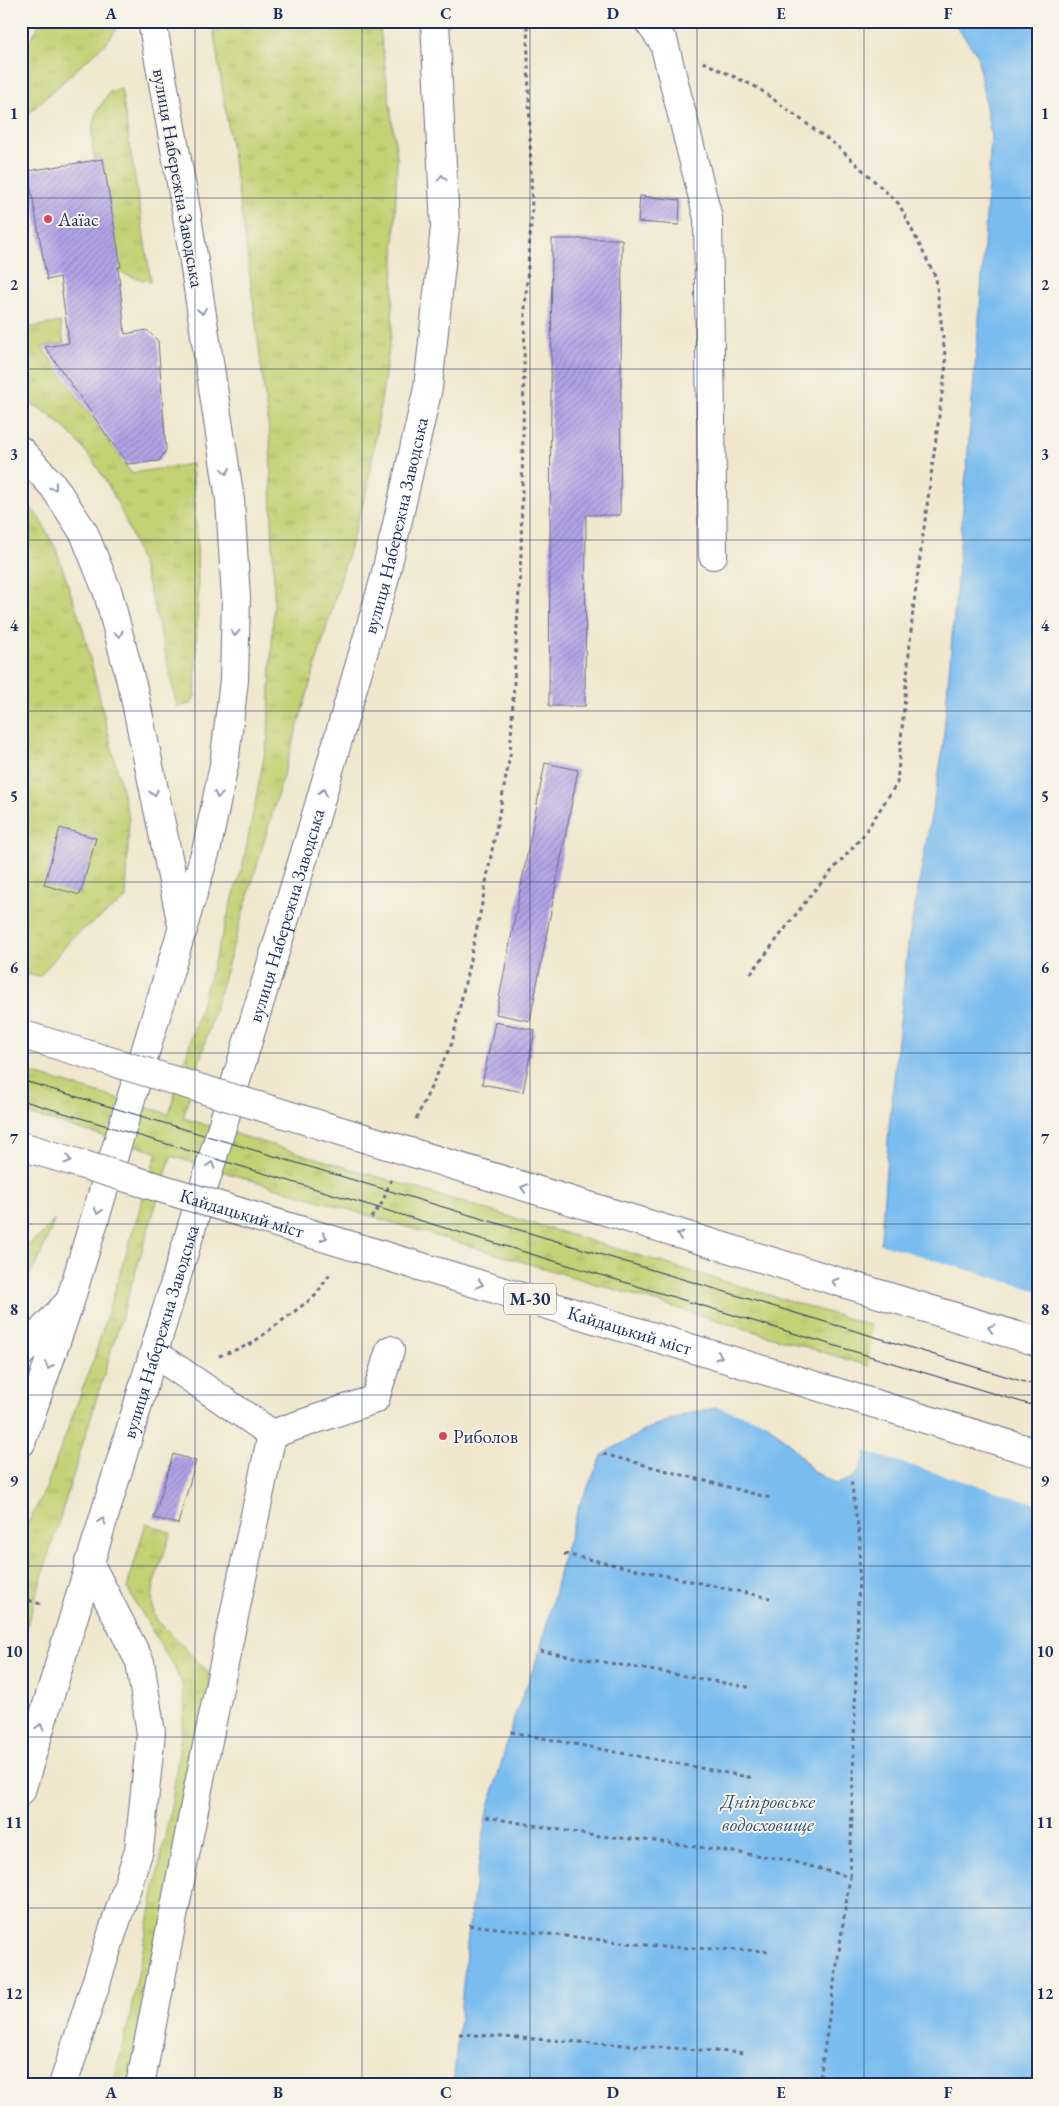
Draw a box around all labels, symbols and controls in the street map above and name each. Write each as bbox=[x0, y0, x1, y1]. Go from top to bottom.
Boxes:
text: A bbox=[104, 3, 117, 24]
text: B bbox=[273, 3, 283, 24]
text: C bbox=[440, 3, 452, 24]
text: D bbox=[607, 3, 619, 24]
text: E bbox=[776, 3, 786, 24]
text: F bbox=[944, 3, 953, 24]
street label: вулиця Набережна Заводська bbox=[147, 67, 210, 290]
text: 1 bbox=[10, 103, 18, 124]
text: 1 bbox=[1041, 103, 1049, 124]
one-way arrow bbox=[437, 174, 448, 182]
place label: Ааїас bbox=[57, 207, 99, 232]
marker: Ааїас bbox=[42, 213, 54, 225]
text: 2 bbox=[10, 274, 19, 295]
text: 2 bbox=[1041, 274, 1050, 295]
one-way arrow bbox=[196, 306, 206, 315]
street label: вулиця Набережна Заводська bbox=[357, 414, 434, 637]
text: 3 bbox=[10, 444, 18, 465]
text: 3 bbox=[1041, 444, 1049, 465]
one-way arrow bbox=[220, 468, 231, 476]
one-way arrow bbox=[48, 481, 56, 490]
text: 4 bbox=[10, 615, 19, 636]
text: 4 bbox=[1041, 615, 1050, 636]
one-way arrow bbox=[113, 630, 124, 639]
one-way arrow bbox=[230, 630, 241, 638]
text: 5 bbox=[10, 786, 18, 807]
text: 5 bbox=[1041, 786, 1049, 807]
one-way arrow bbox=[148, 788, 158, 797]
one-way arrow bbox=[318, 788, 328, 796]
one-way arrow bbox=[213, 790, 224, 799]
street label: вулиця Набережна Заводська bbox=[242, 805, 330, 1025]
text: 6 bbox=[10, 957, 19, 978]
text: 6 bbox=[1041, 957, 1050, 978]
text: 7 bbox=[10, 1128, 19, 1149]
text: 7 bbox=[1041, 1128, 1050, 1149]
one-way arrow bbox=[63, 1154, 72, 1164]
one-way arrow bbox=[205, 1161, 215, 1170]
street label: Кайдацький міст bbox=[177, 1183, 307, 1244]
one-way arrow bbox=[521, 1183, 529, 1193]
one-way arrow bbox=[93, 1206, 103, 1214]
street label: вулиця Набережна Заводська bbox=[116, 1222, 205, 1442]
one-way arrow bbox=[676, 1230, 685, 1240]
one-way arrow bbox=[319, 1232, 328, 1242]
one-way arrow bbox=[832, 1277, 840, 1287]
one-way arrow bbox=[475, 1279, 483, 1289]
road number: М-30 bbox=[504, 1284, 556, 1315]
text: 8 bbox=[10, 1299, 18, 1320]
text: 8 bbox=[1041, 1299, 1049, 1320]
street label: Кайдацький міст bbox=[564, 1300, 695, 1361]
one-way arrow bbox=[987, 1324, 996, 1334]
one-way arrow bbox=[714, 1351, 723, 1361]
one-way arrow bbox=[45, 1361, 55, 1369]
place label: Риболов bbox=[453, 1424, 518, 1449]
marker: Риболов bbox=[437, 1430, 449, 1442]
text: 9 bbox=[10, 1470, 19, 1491]
text: 9 bbox=[1041, 1470, 1050, 1491]
one-way arrow bbox=[97, 1518, 107, 1526]
text: 10 bbox=[6, 1641, 23, 1662]
text: 10 bbox=[1037, 1641, 1054, 1662]
one-way arrow bbox=[35, 1724, 45, 1732]
water label: Дніпровське водосховище bbox=[719, 1788, 815, 1837]
text: 11 bbox=[6, 1812, 22, 1833]
text: 11 bbox=[1037, 1812, 1053, 1833]
text: 12 bbox=[6, 1983, 23, 2004]
text: 12 bbox=[1037, 1983, 1054, 2004]
text: A bbox=[104, 2082, 117, 2103]
text: B bbox=[273, 2082, 283, 2103]
text: C bbox=[440, 2082, 452, 2103]
text: D bbox=[607, 2082, 619, 2103]
text: E bbox=[776, 2082, 786, 2103]
text: F bbox=[944, 2082, 953, 2103]

